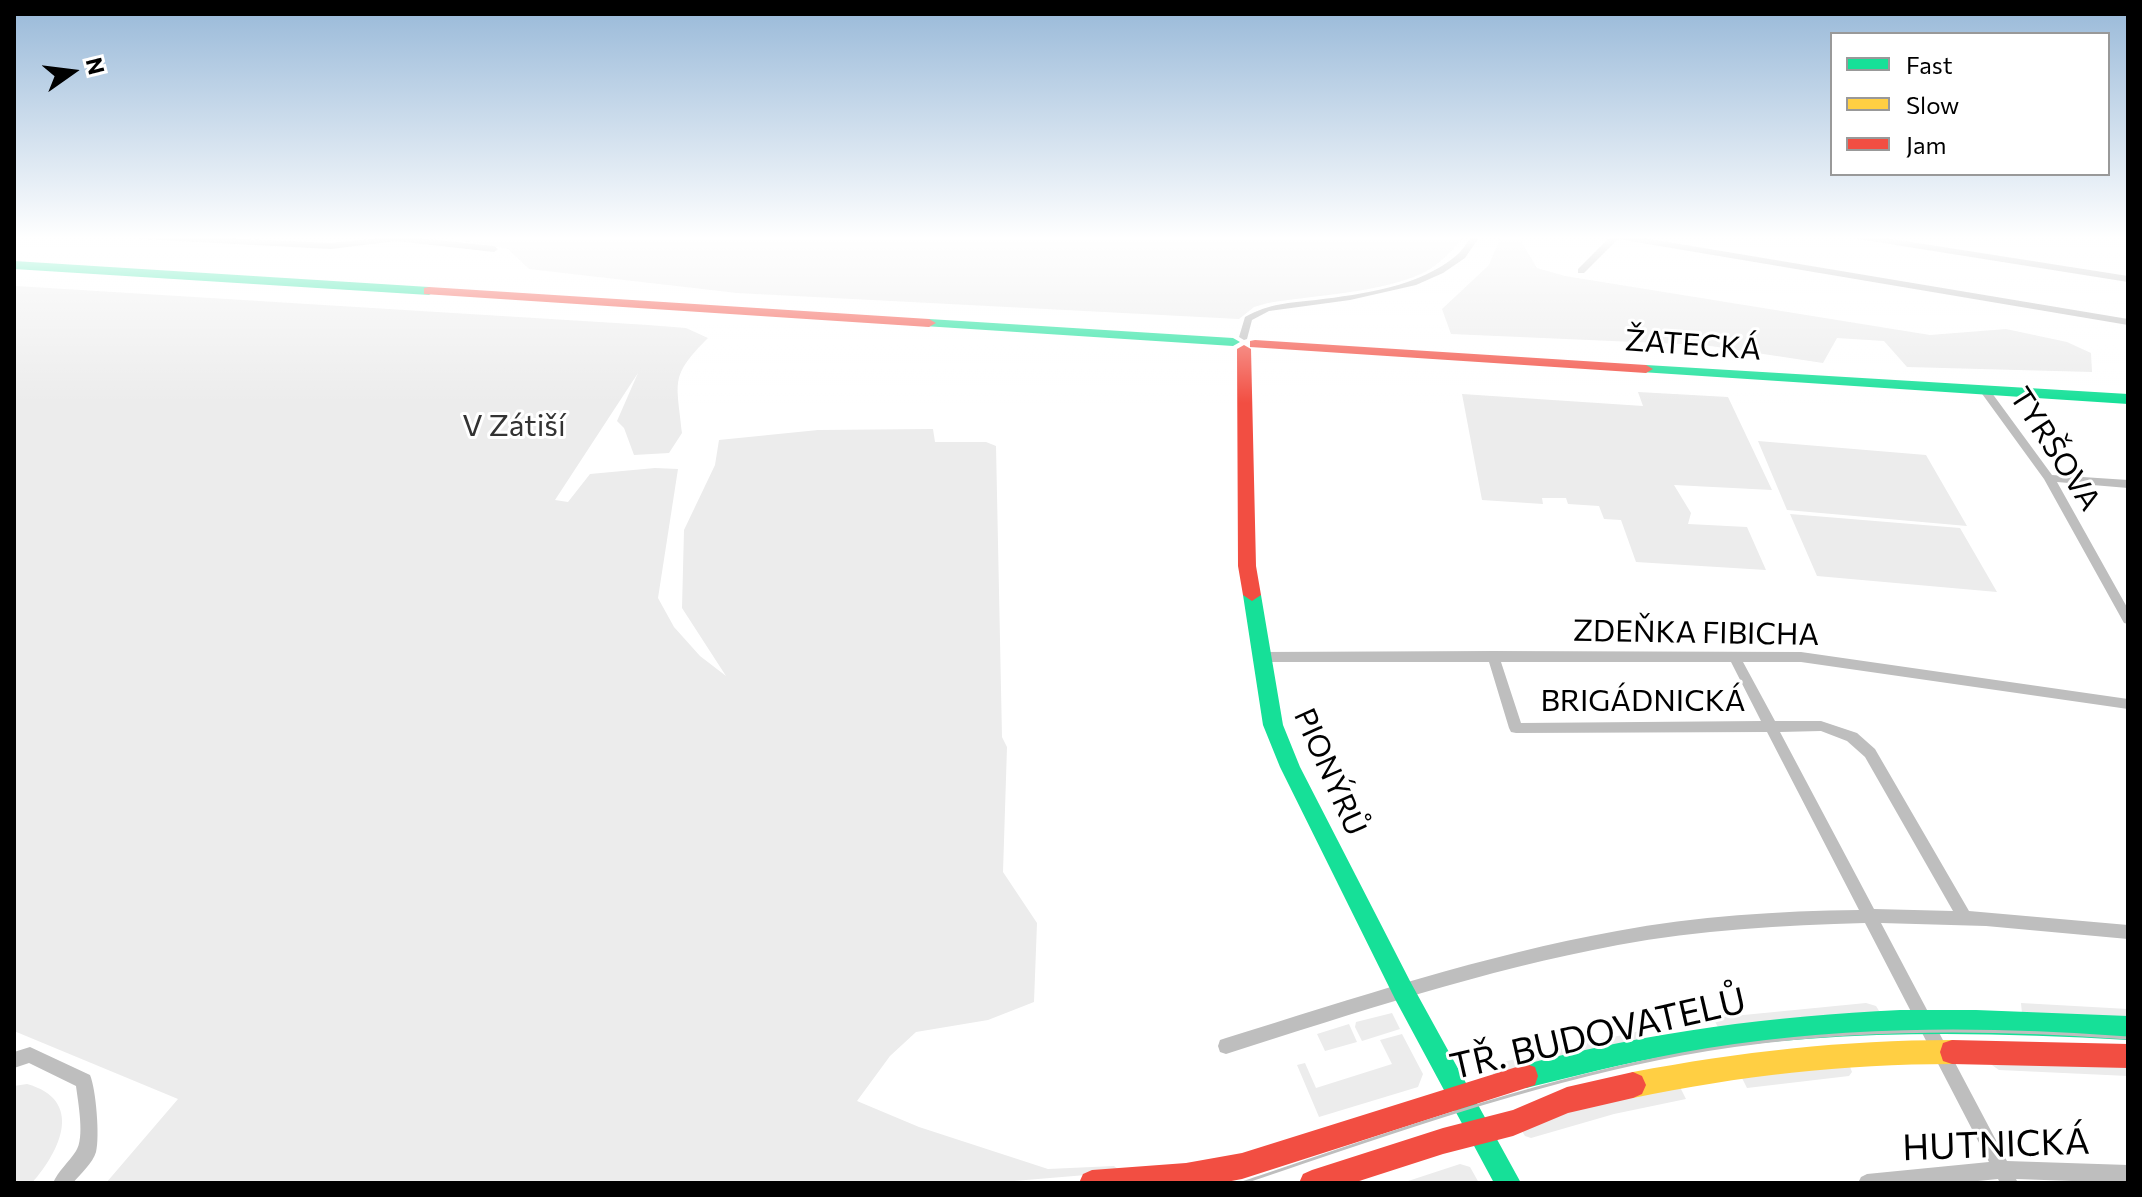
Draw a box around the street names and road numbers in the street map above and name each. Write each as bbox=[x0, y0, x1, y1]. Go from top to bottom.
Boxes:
street label: ŽATECKÁ bbox=[1624, 322, 1762, 368]
street label: TYRŠOVA bbox=[2002, 381, 2108, 517]
street label: ZDEŇKA FIBICHA bbox=[1573, 613, 1819, 653]
street label: BRIGÁDNICKÁ bbox=[1540, 683, 1746, 719]
street label: PIONÝRŮ bbox=[1286, 703, 1374, 841]
street label: TŘ. BUDOVATELŮ bbox=[1446, 979, 1750, 1089]
street label: HUTNICKÁ bbox=[1902, 1120, 2090, 1170]

